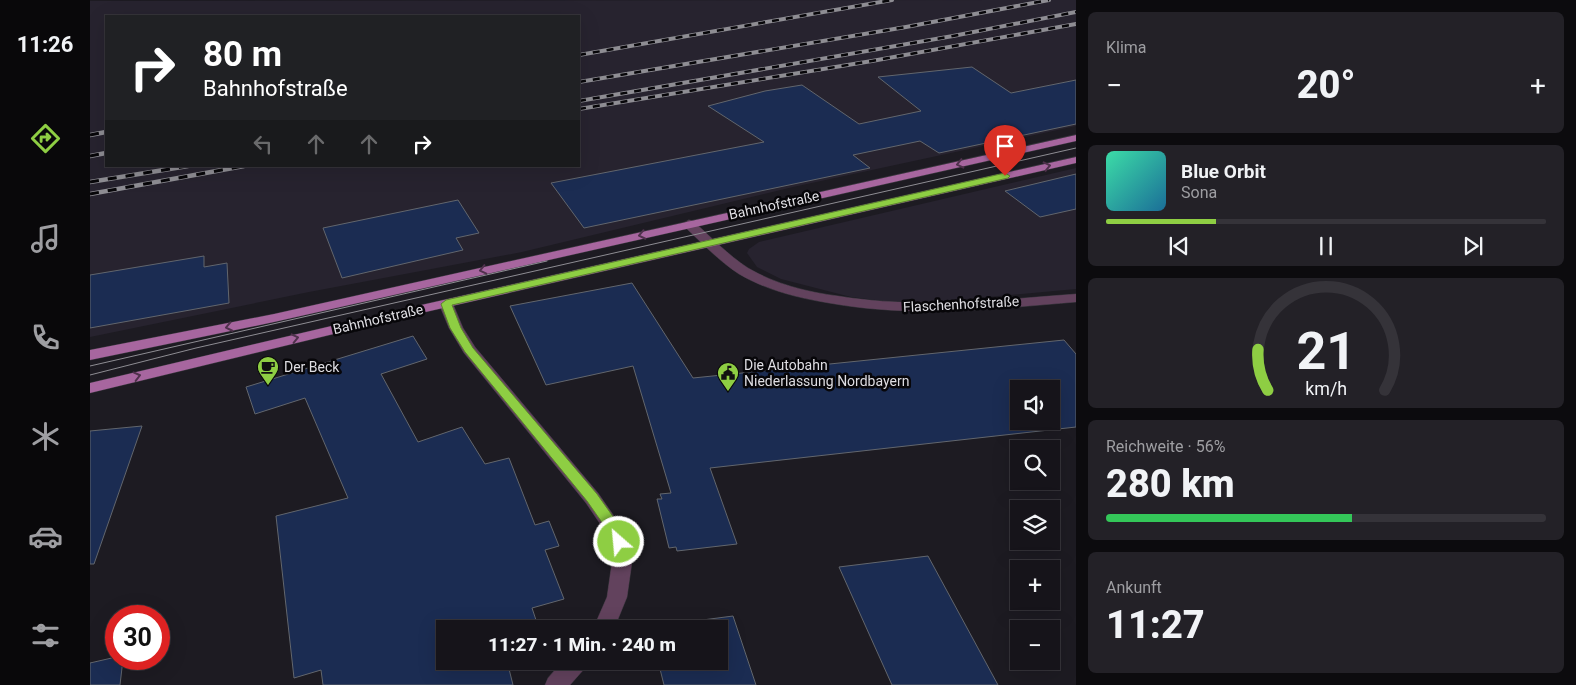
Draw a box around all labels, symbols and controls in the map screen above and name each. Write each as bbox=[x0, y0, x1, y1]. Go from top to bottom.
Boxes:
text: 11:26 bbox=[17, 32, 73, 57]
text: 80 m bbox=[203, 34, 282, 75]
icon: right bbox=[120, 35, 185, 100]
text: Klima bbox=[1106, 38, 1147, 57]
text: 20° bbox=[1297, 63, 1355, 107]
text: − bbox=[1106, 69, 1122, 102]
text: + bbox=[1530, 69, 1546, 102]
text: Bahnhofstraße bbox=[203, 76, 348, 101]
icon: directions bbox=[28, 121, 63, 156]
pin bbox=[984, 125, 1026, 176]
icon: left bbox=[249, 130, 277, 158]
icon: ahead bbox=[302, 130, 330, 158]
icon: ahead bbox=[355, 130, 383, 158]
icon: right bbox=[408, 130, 436, 158]
icon: arrive bbox=[991, 132, 1019, 160]
one-way arrow bbox=[956, 158, 965, 169]
text: Blue Orbit bbox=[1181, 160, 1266, 183]
one-way arrow bbox=[1043, 161, 1052, 172]
text: Sona bbox=[1181, 183, 1217, 202]
street label: Bahnhofstraße bbox=[727, 188, 821, 222]
icon: music bbox=[28, 221, 63, 256]
one-way arrow bbox=[637, 229, 646, 239]
icon: previous bbox=[1165, 232, 1193, 260]
icon: pause bbox=[1312, 232, 1340, 260]
icon: next bbox=[1459, 232, 1487, 260]
one-way arrow bbox=[479, 264, 488, 275]
street label: Flaschenhofstraße bbox=[902, 293, 1020, 315]
street label: Bahnhofstraße bbox=[331, 301, 425, 337]
icon: phone bbox=[28, 320, 63, 355]
one-way arrow bbox=[225, 321, 234, 332]
text: 21 bbox=[1296, 321, 1356, 382]
one-way arrow bbox=[291, 333, 300, 344]
cafe icon: Der Beck bbox=[256, 355, 280, 386]
place label: Die Autobahn Niederlassung Nordbayern bbox=[744, 357, 909, 389]
place label: Der Beck bbox=[284, 359, 340, 375]
public building icon: Die Autobahn Niederlassung Nordbayern bbox=[716, 361, 740, 392]
one-way arrow bbox=[133, 371, 142, 382]
text: km/h bbox=[1305, 378, 1347, 399]
map controls bbox=[1010, 380, 1060, 670]
button: sound bbox=[1010, 380, 1060, 430]
icon: climate bbox=[28, 419, 63, 454]
text: Reichweite · 56% bbox=[1106, 437, 1225, 456]
button: search bbox=[1010, 440, 1060, 490]
text: 280 km bbox=[1106, 462, 1235, 506]
button: layers bbox=[1010, 500, 1060, 550]
position arrow bbox=[592, 515, 644, 567]
icon: car bbox=[28, 519, 63, 554]
button: + bbox=[1010, 560, 1060, 610]
text: Ankunft bbox=[1106, 578, 1162, 597]
text: 11:27 bbox=[1106, 603, 1205, 647]
speed limit sign: 30 bbox=[105, 605, 170, 670]
icon: filters bbox=[28, 618, 63, 653]
button: − bbox=[1010, 620, 1060, 670]
text: 11:27 · 1 Min. · 240 m bbox=[488, 633, 676, 656]

